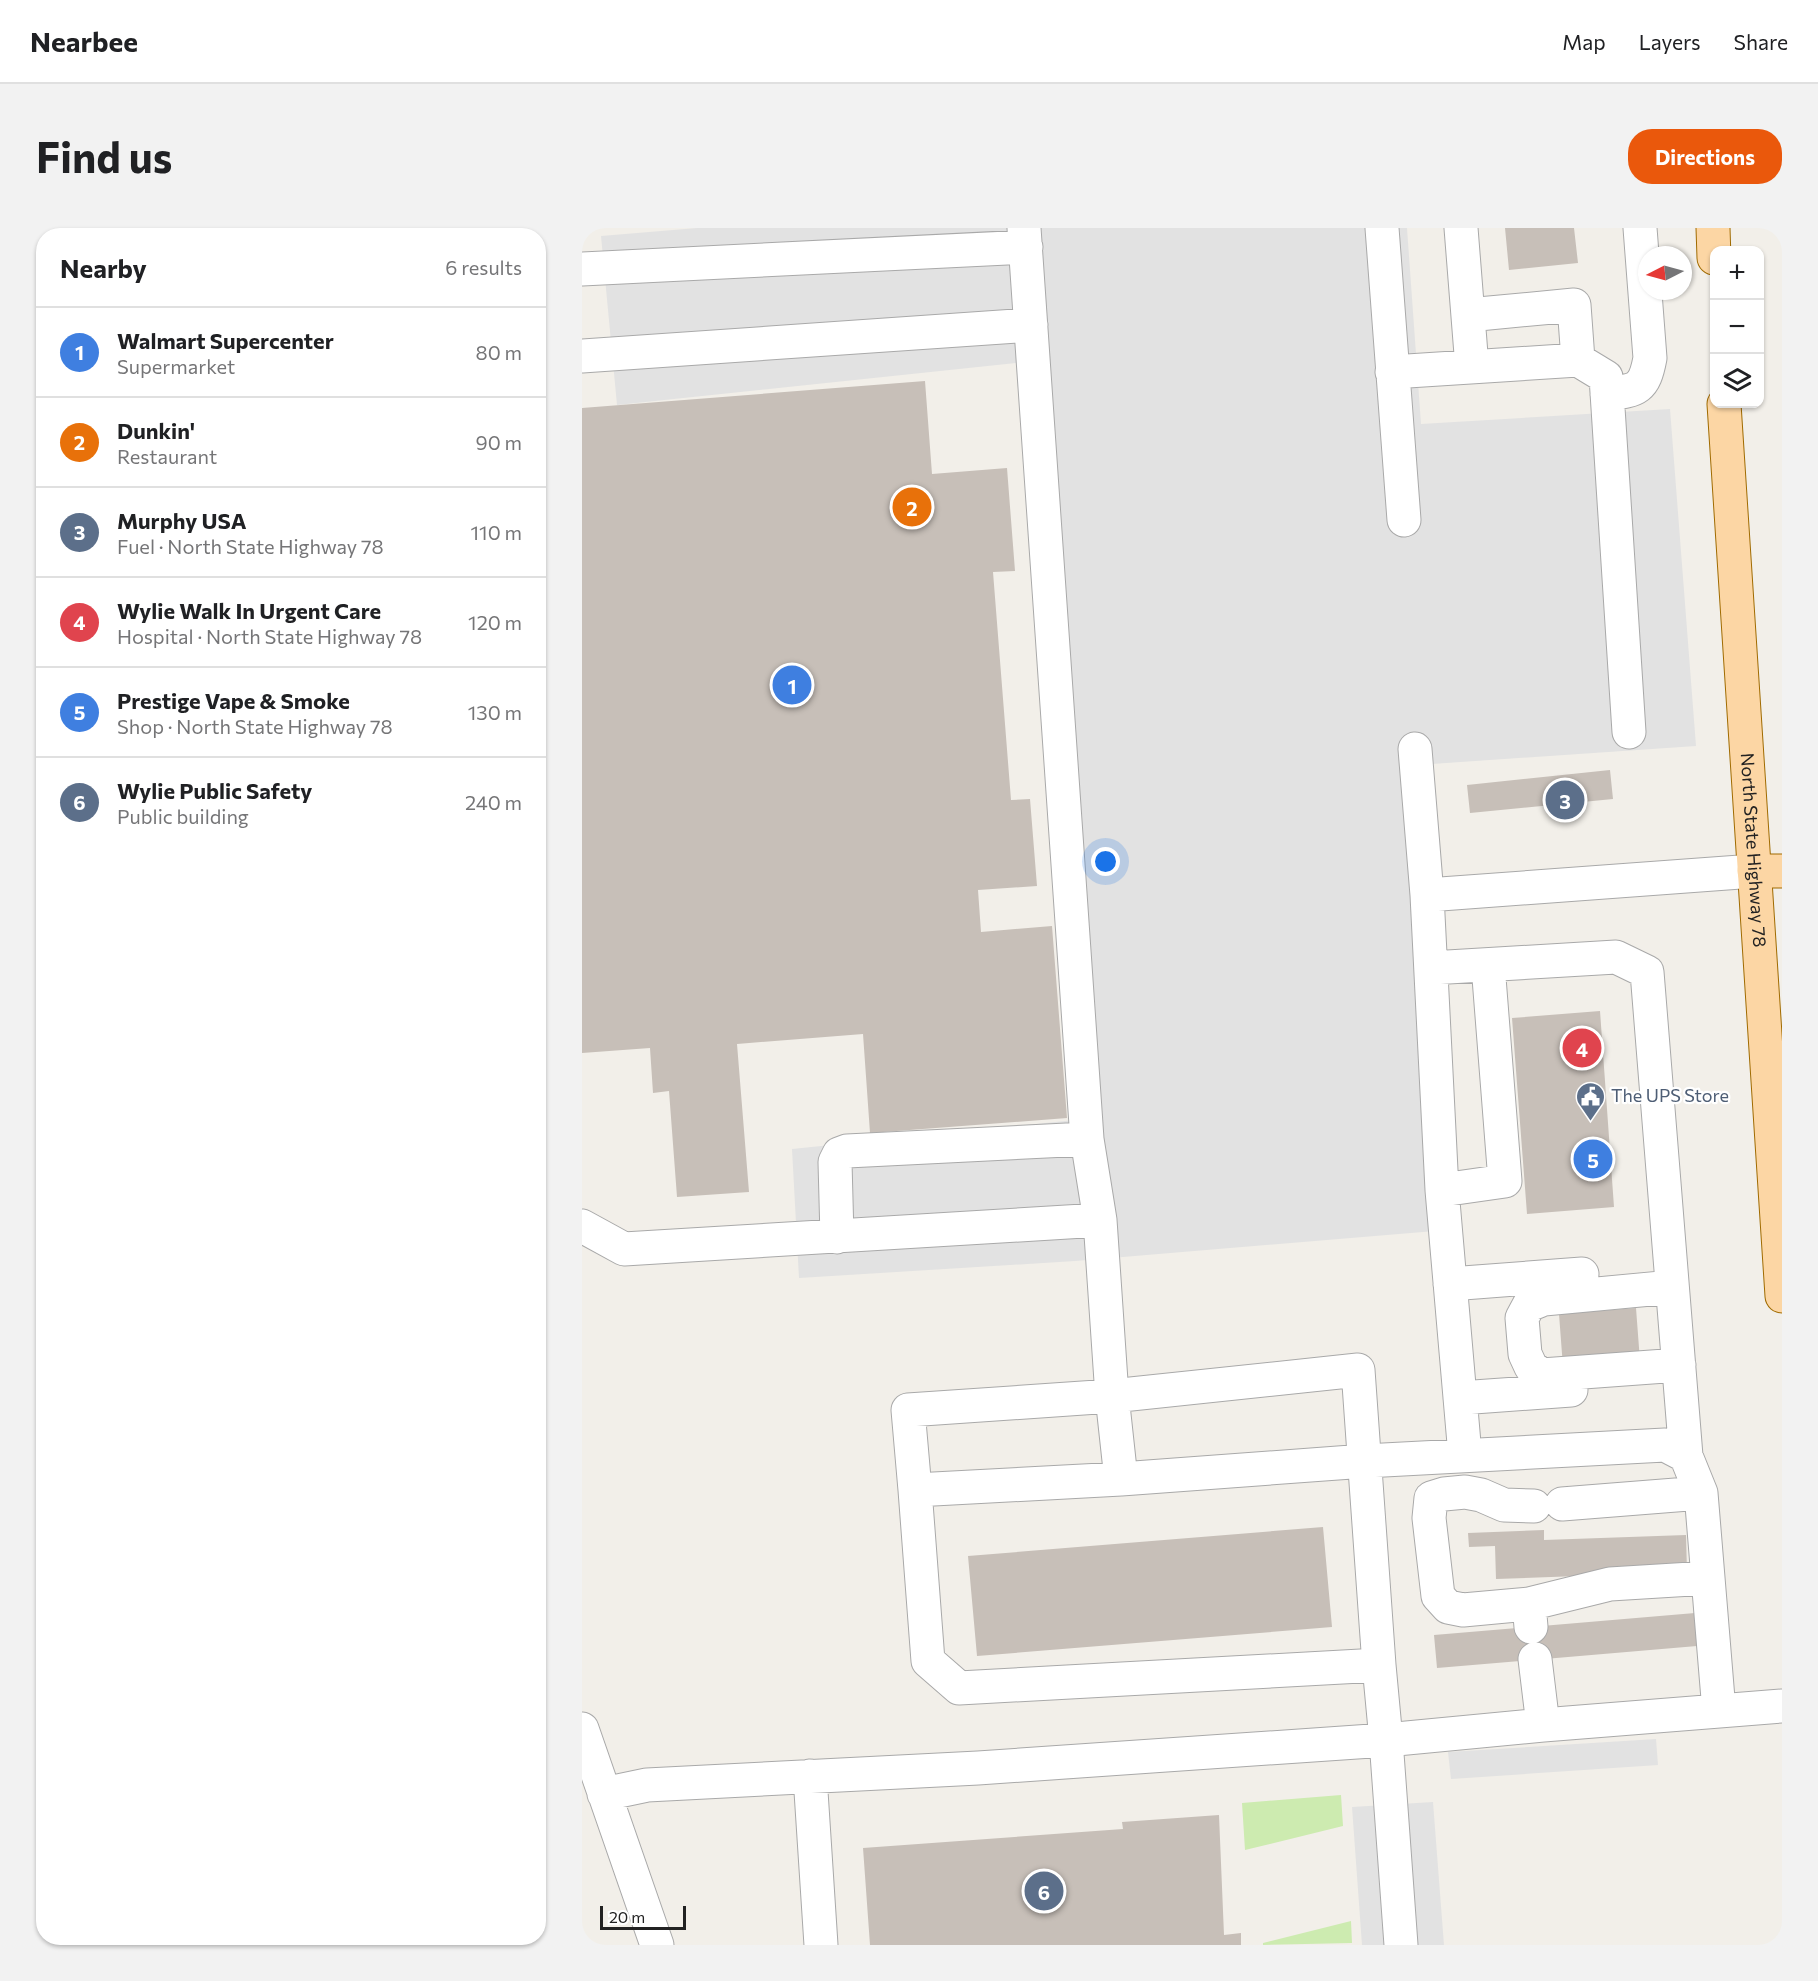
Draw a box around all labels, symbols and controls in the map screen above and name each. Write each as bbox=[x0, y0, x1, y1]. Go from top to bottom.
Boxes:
text: Nearbee bbox=[30, 24, 138, 58]
text: Map bbox=[1562, 29, 1606, 54]
text: Layers bbox=[1639, 29, 1701, 54]
text: Share bbox=[1734, 29, 1788, 54]
button: Directions bbox=[1628, 129, 1782, 184]
text: Find us bbox=[36, 130, 172, 182]
north arrow bbox=[1638, 246, 1692, 300]
map controls bbox=[1710, 246, 1764, 408]
button: + bbox=[1710, 246, 1764, 300]
text: Nearby bbox=[60, 252, 147, 283]
text: 6 results bbox=[445, 255, 522, 279]
button: − bbox=[1710, 300, 1764, 354]
text: Walmart Supercenter bbox=[117, 327, 334, 354]
text: 1 bbox=[75, 340, 84, 364]
text: 80 m bbox=[476, 340, 522, 364]
text: Supermarket bbox=[117, 354, 235, 378]
button: layers bbox=[1710, 354, 1764, 408]
text: Dunkin' bbox=[117, 417, 195, 444]
text: 2 bbox=[74, 430, 85, 454]
text: 90 m bbox=[476, 430, 522, 454]
text: Restaurant bbox=[117, 444, 217, 468]
pin: 2 bbox=[892, 484, 932, 530]
text: Murphy USA bbox=[117, 507, 246, 534]
text: 3 bbox=[74, 520, 85, 544]
text: 110 m bbox=[471, 520, 522, 544]
text: Fuel · North State Highway 78 bbox=[117, 534, 384, 558]
text: Wylie Walk In Urgent Care bbox=[117, 597, 381, 624]
text: 4 bbox=[73, 610, 86, 634]
text: 120 m bbox=[468, 610, 522, 634]
text: Hospital · North State Highway 78 bbox=[117, 624, 422, 648]
pin: 1 bbox=[772, 662, 812, 708]
text: Prestige Vape & Smoke bbox=[117, 687, 350, 714]
text: 5 bbox=[74, 700, 85, 724]
text: 130 m bbox=[468, 700, 522, 724]
text: Shop · North State Highway 78 bbox=[117, 714, 393, 738]
street label: North State Highway 78 bbox=[1737, 752, 1771, 948]
text: Wylie Public Safety bbox=[117, 777, 312, 804]
pin: 3 bbox=[1546, 778, 1584, 822]
text: 6 bbox=[73, 790, 86, 814]
text: 240 m bbox=[465, 790, 522, 814]
text: Public building bbox=[117, 804, 249, 828]
your location bbox=[1091, 847, 1120, 876]
pin: 4 bbox=[1562, 1026, 1602, 1070]
public building icon: The UPS Store bbox=[1574, 1080, 1606, 1122]
place label: The UPS Store bbox=[1611, 1084, 1729, 1106]
pin: 5 bbox=[1574, 1136, 1612, 1182]
pin: 6 bbox=[1024, 1868, 1064, 1914]
scale bar bbox=[600, 1903, 686, 1930]
text: 20 m bbox=[609, 1907, 645, 1926]

